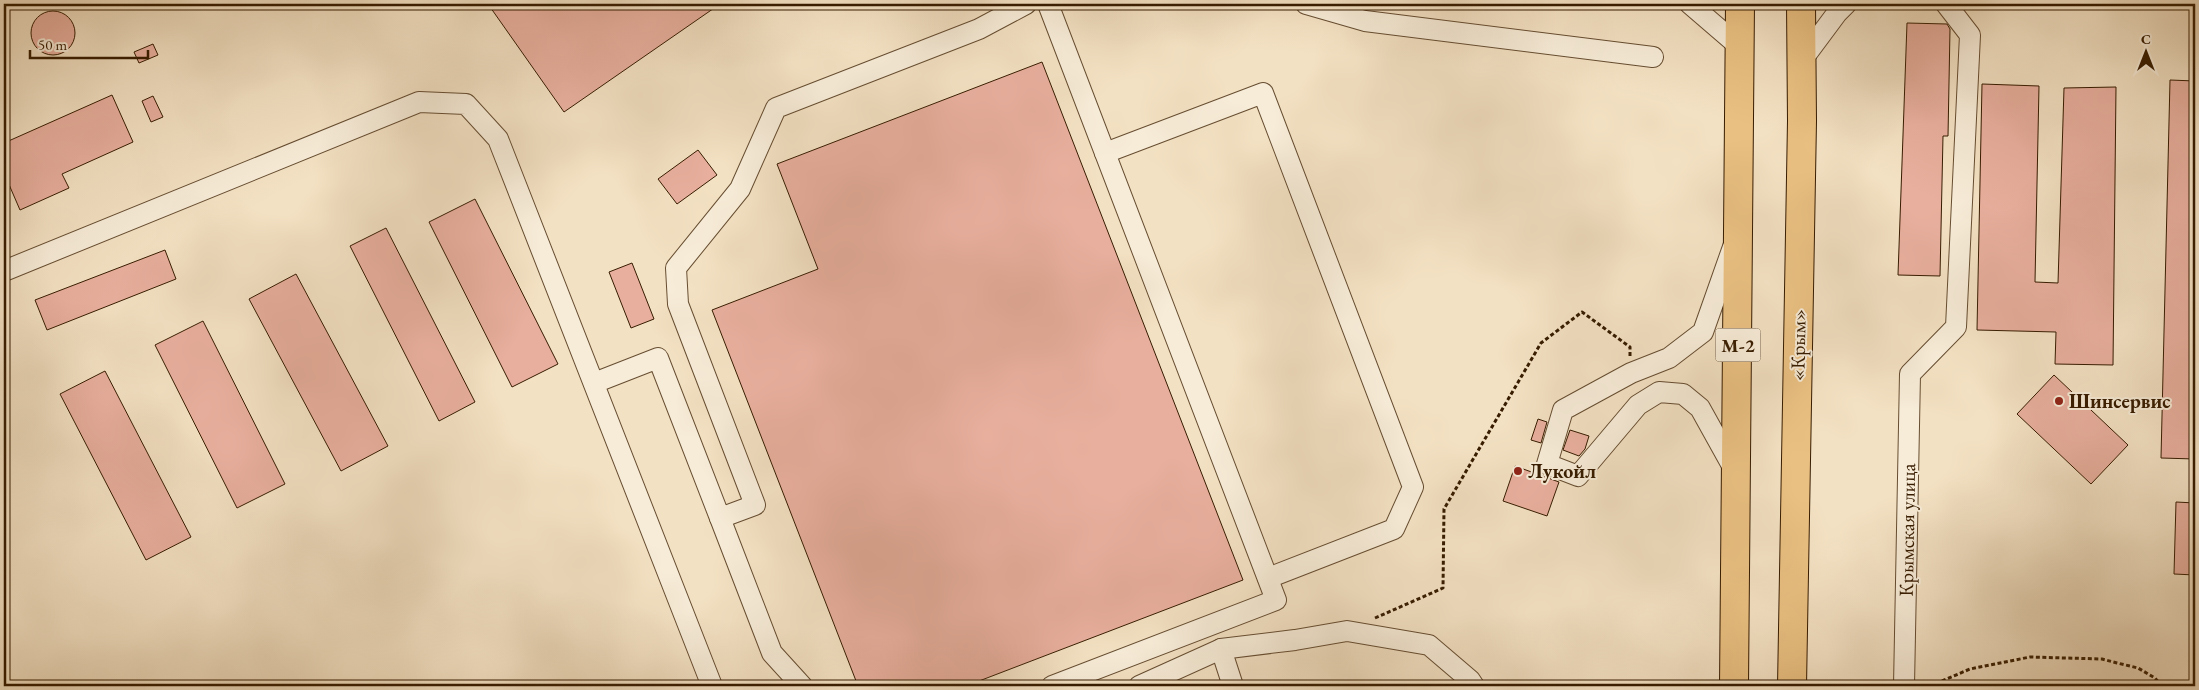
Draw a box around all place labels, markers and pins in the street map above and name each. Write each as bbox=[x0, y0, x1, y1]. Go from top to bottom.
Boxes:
place label: Шинсервис bbox=[2069, 388, 2170, 414]
marker: Шинсервис bbox=[2053, 395, 2065, 407]
place label: Лукойл bbox=[1528, 458, 1596, 484]
marker: Лукойл bbox=[1512, 465, 1524, 477]

